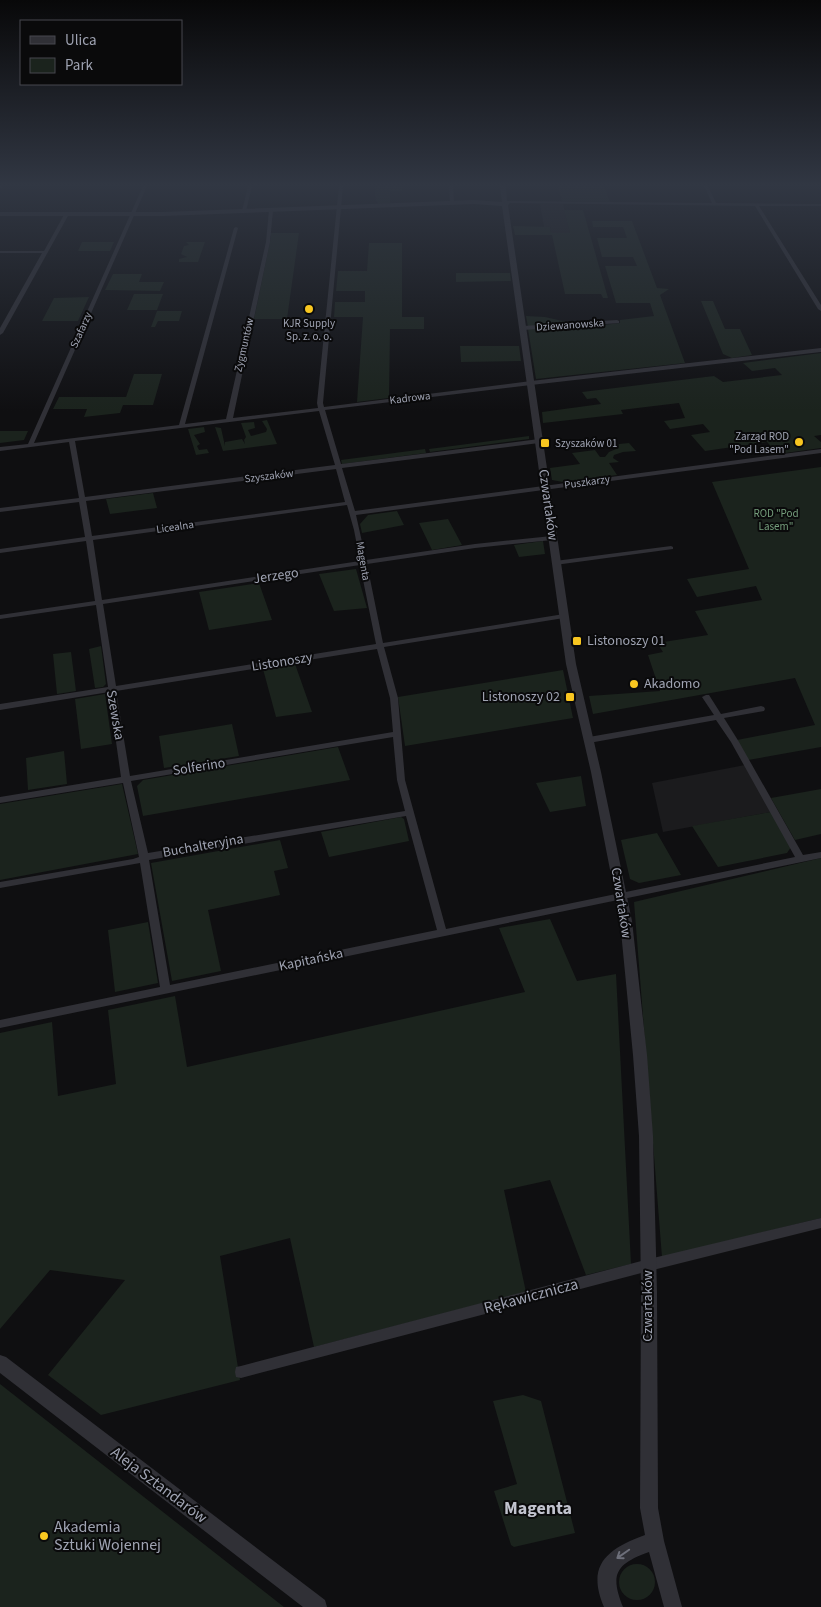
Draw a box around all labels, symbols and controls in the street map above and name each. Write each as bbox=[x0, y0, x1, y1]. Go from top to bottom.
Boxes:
legend bbox=[20, 20, 182, 85]
text: Ulica bbox=[65, 30, 96, 51]
text: Park bbox=[65, 55, 94, 76]
marker: KJR Supply Sp. z. o. o. bbox=[303, 303, 315, 315]
street label: Szafarzy bbox=[66, 310, 96, 350]
street label: Dziewanowska bbox=[535, 315, 605, 335]
street label: Zygmuntów bbox=[231, 316, 258, 373]
place label: KJR Supply Sp. z. o. o. bbox=[283, 316, 335, 344]
street label: Kadrowa bbox=[389, 388, 431, 408]
place label: Zarząd ROD "Pod Lasem" bbox=[729, 429, 789, 457]
place label: Szyszaków 01 bbox=[555, 436, 617, 451]
marker: Zarząd ROD "Pod Lasem" bbox=[793, 436, 805, 448]
marker: Szyszaków 01 bbox=[539, 437, 551, 449]
street label: Szyszaków bbox=[244, 466, 294, 486]
street label: Czwartaków bbox=[533, 468, 563, 542]
street label: Puszkarzy bbox=[563, 471, 611, 493]
park label: ROD "Pod Lasem" bbox=[753, 506, 799, 534]
street label: Licealna bbox=[155, 517, 195, 537]
street label: Magenta bbox=[352, 540, 374, 582]
street label: Jerzego bbox=[252, 563, 300, 589]
place label: Listonoszy 01 bbox=[587, 631, 665, 651]
marker: Listonoszy 01 bbox=[571, 635, 583, 647]
street label: Listonoszy bbox=[250, 647, 314, 677]
place label: Akadomo bbox=[644, 674, 700, 694]
marker: Akadomo bbox=[628, 678, 640, 690]
place label: Listonoszy 02 bbox=[482, 687, 560, 707]
street label: Szewska bbox=[101, 689, 129, 741]
marker: Listonoszy 02 bbox=[564, 691, 576, 703]
street label: Solferino bbox=[171, 753, 227, 781]
street label: Buchalteryjna bbox=[161, 829, 245, 863]
street label: Czwartaków bbox=[606, 866, 636, 940]
street label: Kapitańska bbox=[277, 943, 345, 977]
street label: Czwartaków bbox=[638, 1270, 658, 1342]
street label: Rękawicznicza bbox=[481, 1273, 581, 1319]
street label: Aleja Sztandarów bbox=[106, 1441, 212, 1529]
district label: Magenta bbox=[504, 1496, 572, 1521]
place label: Akademia Sztuki Wojennej bbox=[54, 1516, 161, 1556]
marker: Akademia Sztuki Wojennej bbox=[38, 1530, 50, 1542]
one-way arrow bbox=[616, 1549, 630, 1559]

